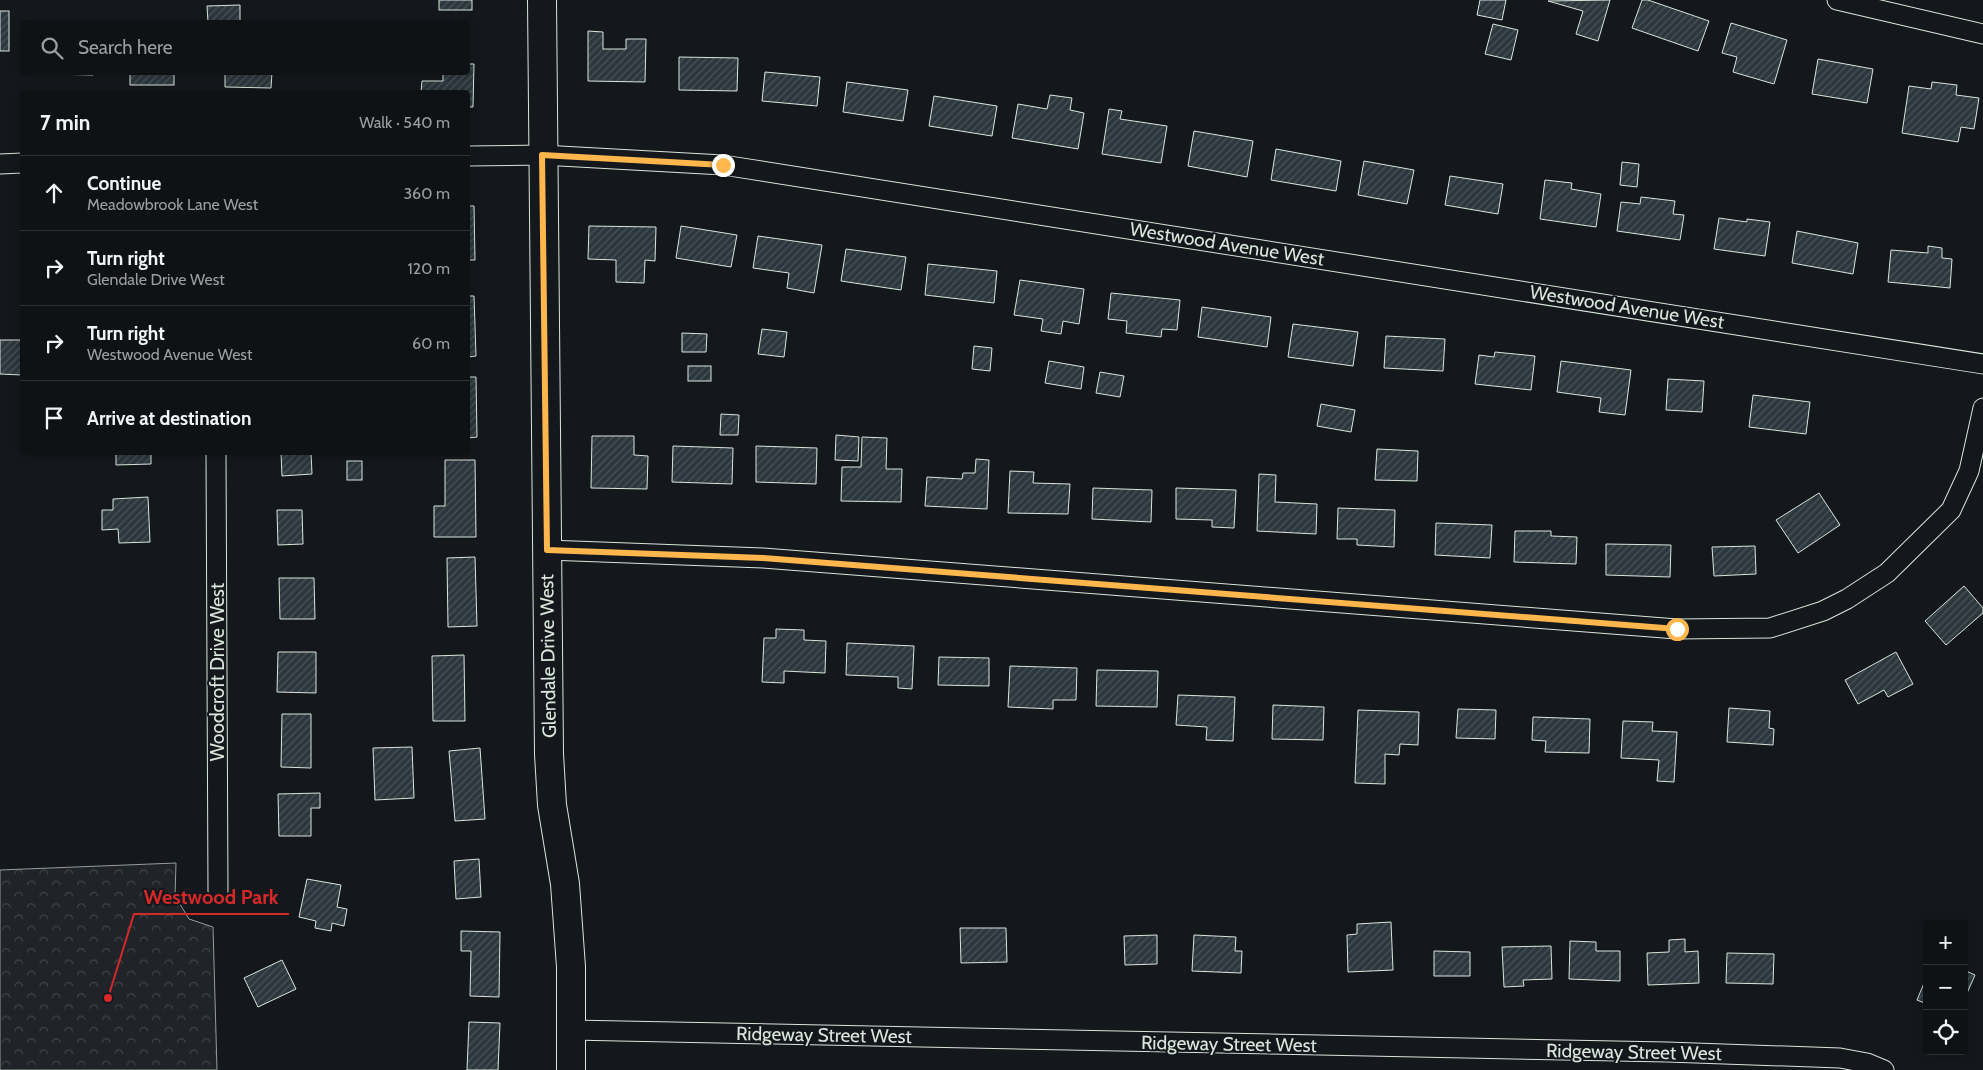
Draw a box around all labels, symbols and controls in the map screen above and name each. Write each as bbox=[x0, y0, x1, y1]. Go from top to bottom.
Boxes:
search box bbox=[20, 20, 470, 75]
icon: search bbox=[38, 34, 66, 62]
text: Search here bbox=[78, 36, 172, 59]
text: 7 min bbox=[40, 110, 90, 135]
text: Walk · 540 m bbox=[359, 113, 450, 132]
route end bbox=[712, 154, 735, 177]
text: Continue bbox=[87, 172, 161, 195]
icon: ahead bbox=[40, 179, 68, 207]
text: 360 m bbox=[403, 184, 450, 203]
text: Meadowbrook Lane West bbox=[87, 195, 258, 214]
street label: Westwood Avenue West bbox=[1128, 217, 1326, 271]
text: Turn right bbox=[87, 247, 165, 270]
icon: right bbox=[40, 254, 68, 282]
text: 120 m bbox=[408, 259, 450, 278]
text: Glendale Drive West bbox=[87, 270, 225, 289]
street label: Westwood Avenue West bbox=[1528, 280, 1726, 334]
text: Turn right bbox=[87, 322, 165, 345]
icon: right bbox=[40, 329, 68, 357]
text: 60 m bbox=[412, 334, 450, 353]
text: Westwood Avenue West bbox=[87, 345, 252, 364]
icon: arrive bbox=[40, 404, 68, 432]
text: Arrive at destination bbox=[87, 407, 251, 430]
street label: Glendale Drive West bbox=[535, 573, 561, 738]
street label: Woodcroft Drive West bbox=[206, 582, 229, 761]
route start bbox=[1666, 618, 1689, 641]
callout: Westwood Park bbox=[134, 879, 289, 914]
text: Westwood Park bbox=[143, 885, 279, 909]
map controls bbox=[1923, 920, 1968, 1055]
button: + bbox=[1923, 920, 1968, 965]
button: − bbox=[1923, 965, 1968, 1010]
button: locate bbox=[1923, 1010, 1968, 1055]
street label: Ridgeway Street West bbox=[736, 1022, 913, 1048]
street label: Ridgeway Street West bbox=[1141, 1031, 1318, 1057]
street label: Ridgeway Street West bbox=[1546, 1039, 1723, 1065]

